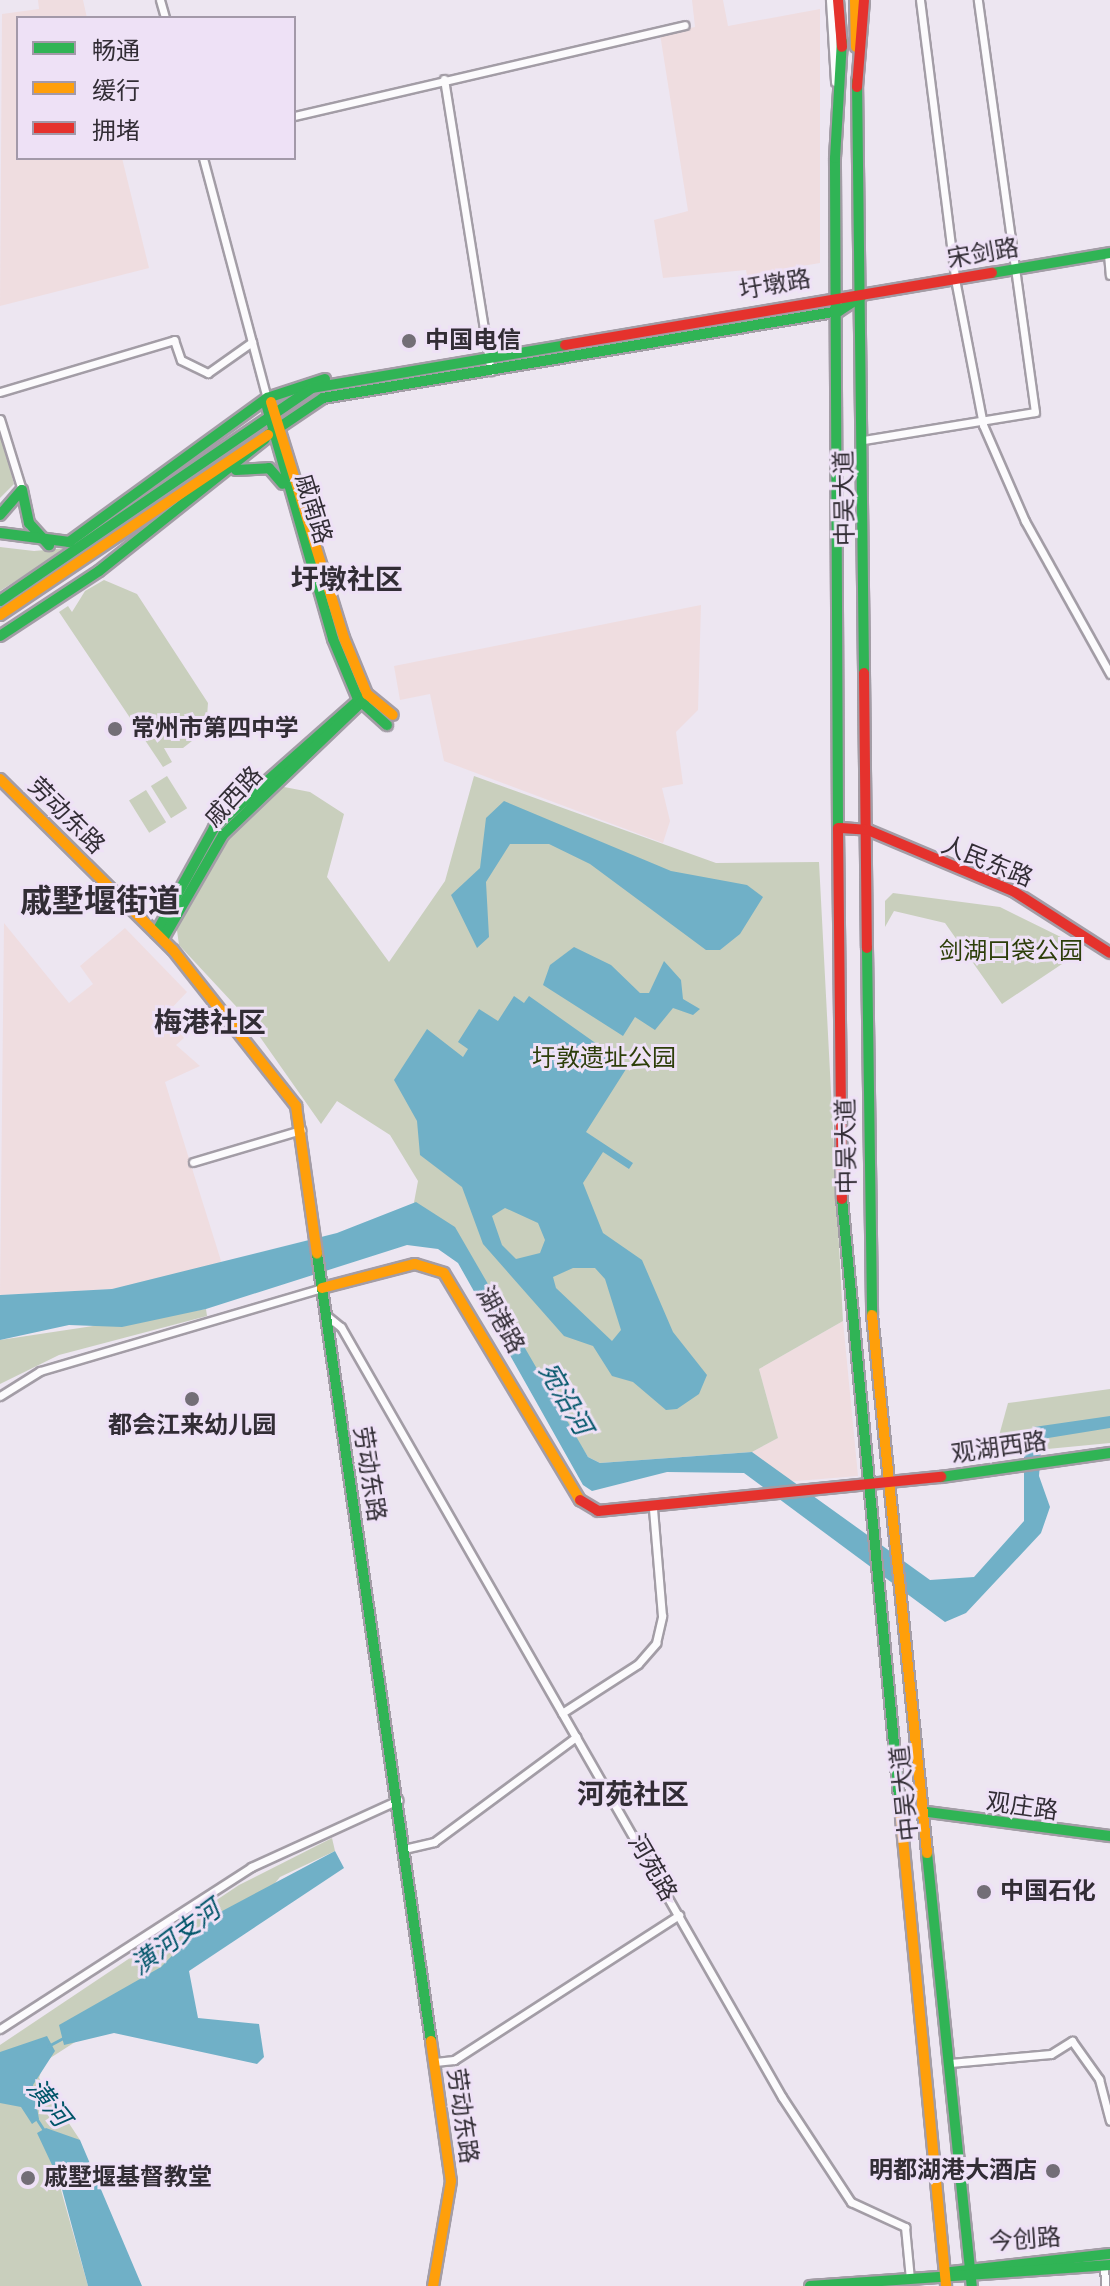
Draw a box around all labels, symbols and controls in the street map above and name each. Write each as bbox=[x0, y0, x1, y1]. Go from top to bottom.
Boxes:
legend bbox=[16, 16, 296, 160]
text: 畅通 bbox=[92, 37, 140, 65]
text: 缓行 bbox=[92, 77, 140, 105]
text: 拥堵 bbox=[92, 117, 140, 145]
street label: 宋剑路 bbox=[945, 234, 1021, 274]
street label: 圩墩路 bbox=[737, 265, 813, 305]
place label: 中国电信 bbox=[425, 327, 521, 355]
marker: 中国电信 bbox=[400, 332, 418, 350]
street label: 中吴大道 bbox=[830, 450, 860, 546]
street label: 戚南路 bbox=[289, 470, 337, 548]
district label: 圩墩社区 bbox=[291, 563, 403, 597]
place label: 常州市第四中学 bbox=[131, 715, 299, 743]
marker: 常州市第四中学 bbox=[106, 720, 124, 738]
street label: 戚西路 bbox=[199, 761, 269, 833]
street label: 劳动东路 bbox=[22, 772, 110, 860]
street label: 人民东路 bbox=[937, 831, 1037, 893]
district label: 戚墅堰街道 bbox=[20, 882, 180, 920]
park label: 剑湖口袋公园 bbox=[939, 938, 1083, 966]
district label: 梅港社区 bbox=[154, 1006, 266, 1040]
park label: 圩敦遗址公园 bbox=[532, 1045, 676, 1073]
street label: 中吴大道 bbox=[832, 1098, 862, 1194]
street label: 湖港路 bbox=[470, 1282, 530, 1358]
water label: 宛沿河 bbox=[532, 1357, 598, 1441]
marker: 都会江来幼儿园 bbox=[183, 1390, 201, 1408]
place label: 都会江来幼儿园 bbox=[108, 1412, 276, 1440]
street label: 劳动东路 bbox=[347, 1424, 391, 1524]
street label: 观湖西路 bbox=[949, 1427, 1049, 1469]
street label: 中吴大道 bbox=[886, 1744, 924, 1842]
district label: 河苑社区 bbox=[577, 1778, 689, 1812]
street label: 观庄路 bbox=[984, 1788, 1060, 1826]
street label: 河苑路 bbox=[622, 1830, 682, 1906]
place label: 中国石化 bbox=[1000, 1878, 1096, 1906]
marker: 中国石化 bbox=[975, 1883, 993, 1901]
water label: 潢河支河 bbox=[125, 1894, 227, 1982]
street label: 劳动东路 bbox=[441, 2066, 483, 2166]
water label: 潢河 bbox=[20, 2073, 76, 2133]
place label: 明都湖港大酒店 bbox=[869, 2157, 1037, 2185]
marker: 明都湖港大酒店 bbox=[1044, 2162, 1062, 2180]
place label: 戚墅堰基督教堂 bbox=[44, 2164, 212, 2192]
marker: 戚墅堰基督教堂 bbox=[19, 2169, 37, 2187]
street label: 今创路 bbox=[988, 2223, 1062, 2257]

